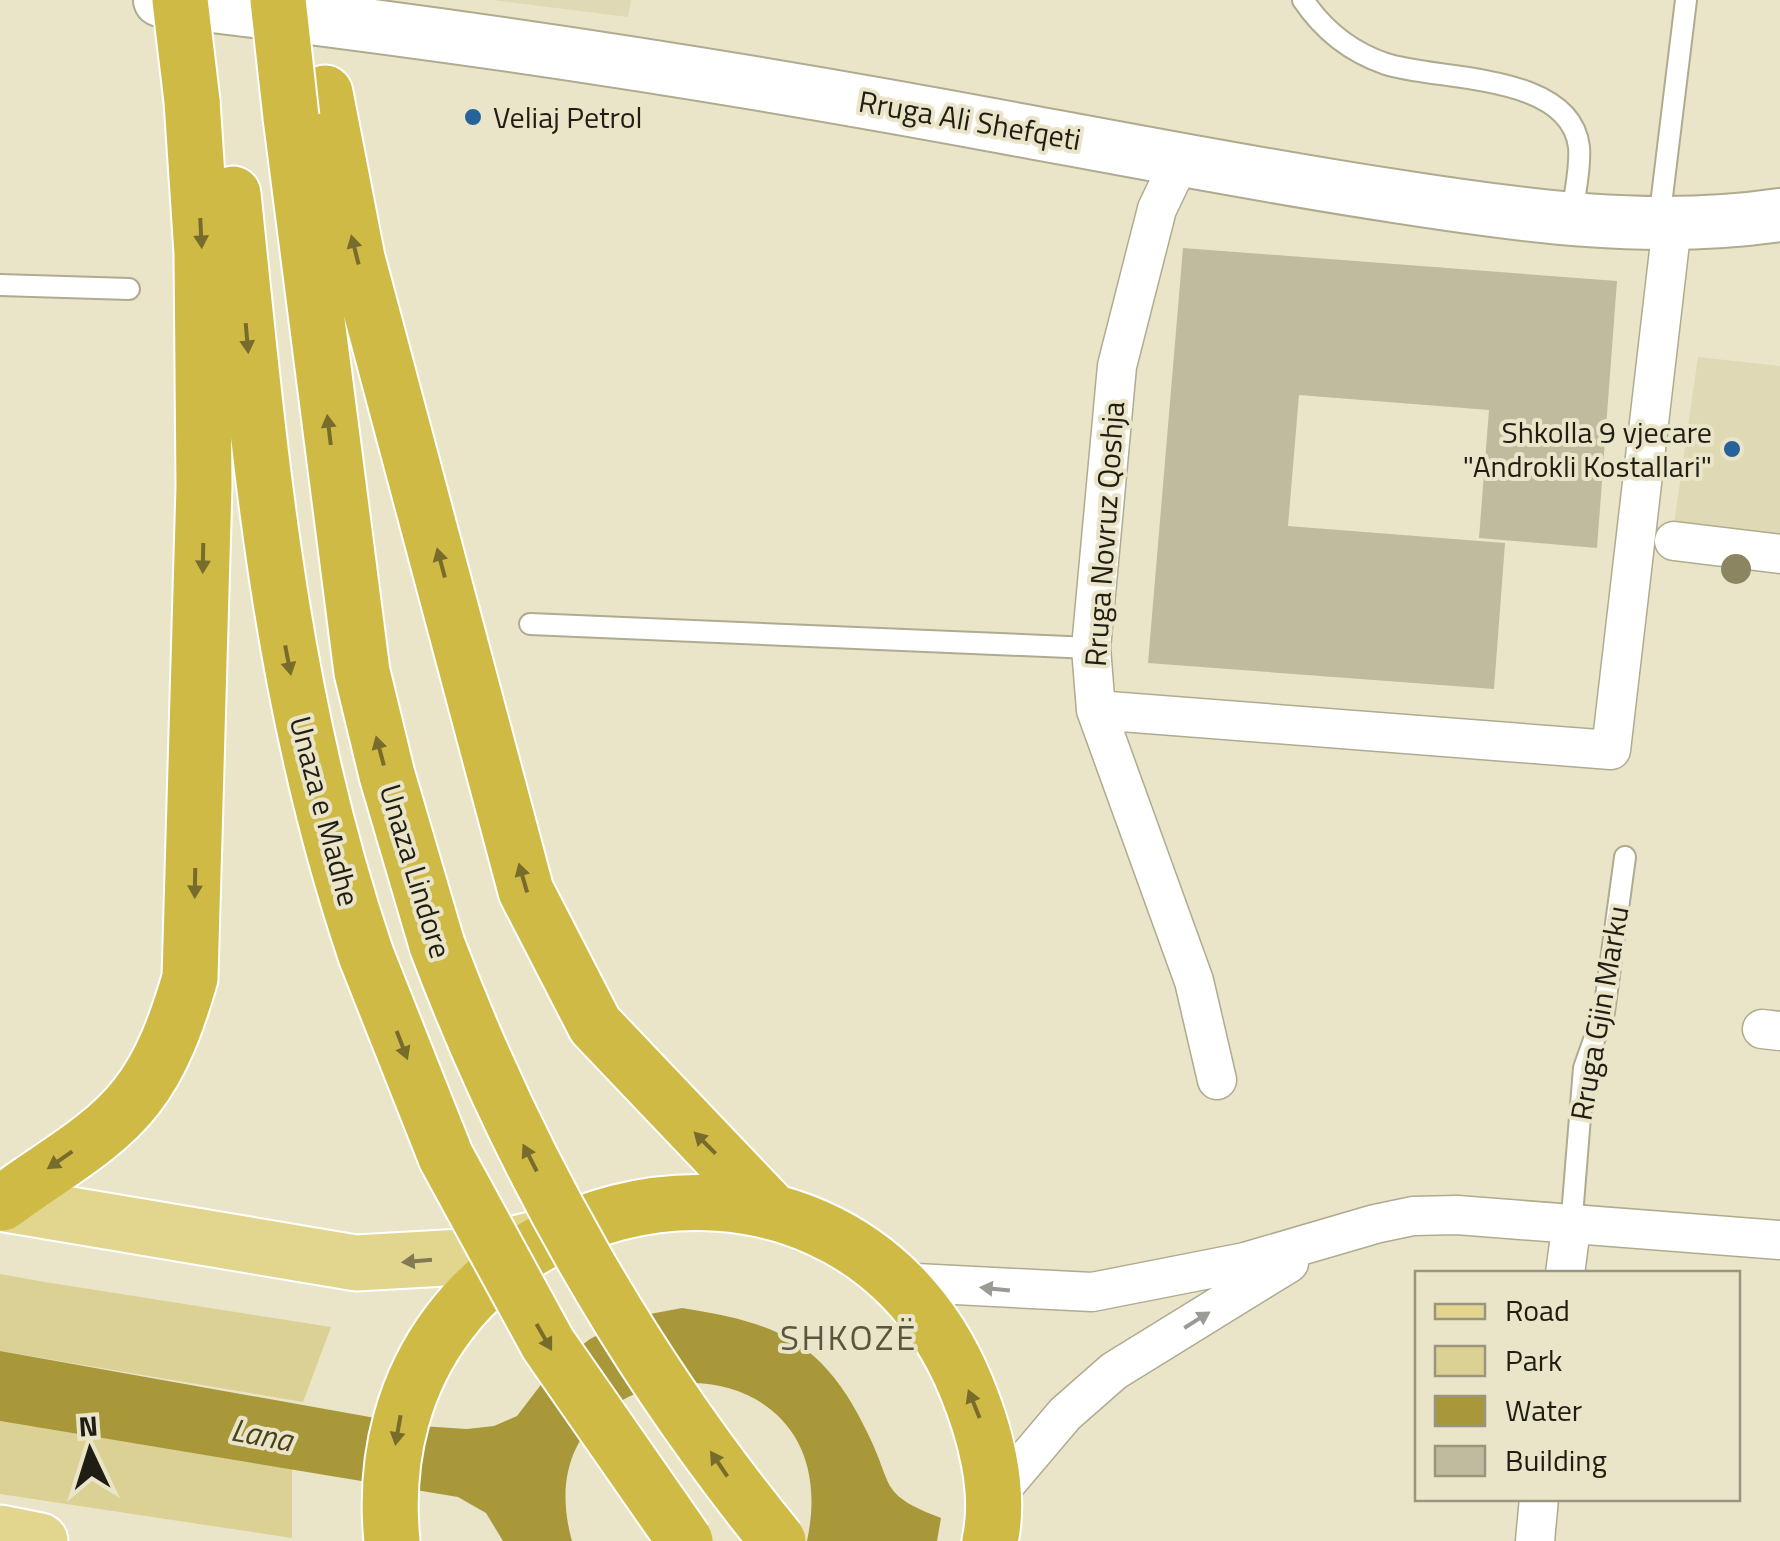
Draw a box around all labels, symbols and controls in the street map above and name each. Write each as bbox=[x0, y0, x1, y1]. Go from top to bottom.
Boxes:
street label: Rruga Ali Shefqeti bbox=[855, 78, 1085, 162]
place label: Veliaj Petrol bbox=[493, 94, 642, 140]
marker: Veliaj Petrol bbox=[462, 106, 484, 128]
one-way arrow bbox=[193, 218, 209, 250]
one-way arrow bbox=[347, 234, 362, 265]
one-way arrow bbox=[240, 322, 256, 354]
street label: Rruga Novruz Qoshja bbox=[1072, 400, 1136, 668]
place label: Shkolla 9 vjecare "Androkli Kostallari" bbox=[1463, 409, 1712, 489]
one-way arrow bbox=[321, 414, 337, 446]
marker: Shkolla 9 vjecare "Androkli Kostallari" bbox=[1721, 438, 1743, 460]
one-way arrow bbox=[195, 543, 211, 575]
one-way arrow bbox=[433, 547, 449, 578]
one-way arrow bbox=[281, 645, 296, 676]
street label: Unaza e Madhe bbox=[278, 711, 372, 911]
one-way arrow bbox=[372, 735, 388, 766]
street label: Unaza Lindore bbox=[368, 778, 464, 964]
one-way arrow bbox=[515, 862, 530, 893]
one-way arrow bbox=[187, 868, 203, 900]
street label: Rruga Gjin Marku bbox=[1558, 902, 1640, 1124]
one-way arrow bbox=[395, 1031, 410, 1061]
one-way arrow bbox=[693, 1131, 717, 1155]
one-way arrow bbox=[522, 1143, 539, 1172]
one-way arrow bbox=[47, 1149, 74, 1169]
one-way arrow bbox=[401, 1254, 433, 1270]
legend bbox=[1415, 1271, 1740, 1501]
one-way arrow bbox=[978, 1280, 1010, 1296]
text: Road bbox=[1505, 1287, 1570, 1333]
district label: SHKOZË bbox=[780, 1310, 918, 1364]
one-way arrow bbox=[1183, 1312, 1211, 1329]
one-way arrow bbox=[535, 1323, 553, 1351]
text: Park bbox=[1505, 1337, 1562, 1383]
text: Water bbox=[1505, 1387, 1582, 1433]
one-way arrow bbox=[966, 1389, 982, 1419]
north arrow bbox=[40, 1401, 140, 1501]
text: N bbox=[77, 1403, 99, 1448]
water label: Lana bbox=[227, 1405, 299, 1464]
one-way arrow bbox=[390, 1415, 405, 1447]
text: Building bbox=[1505, 1437, 1607, 1483]
one-way arrow bbox=[710, 1451, 729, 1477]

